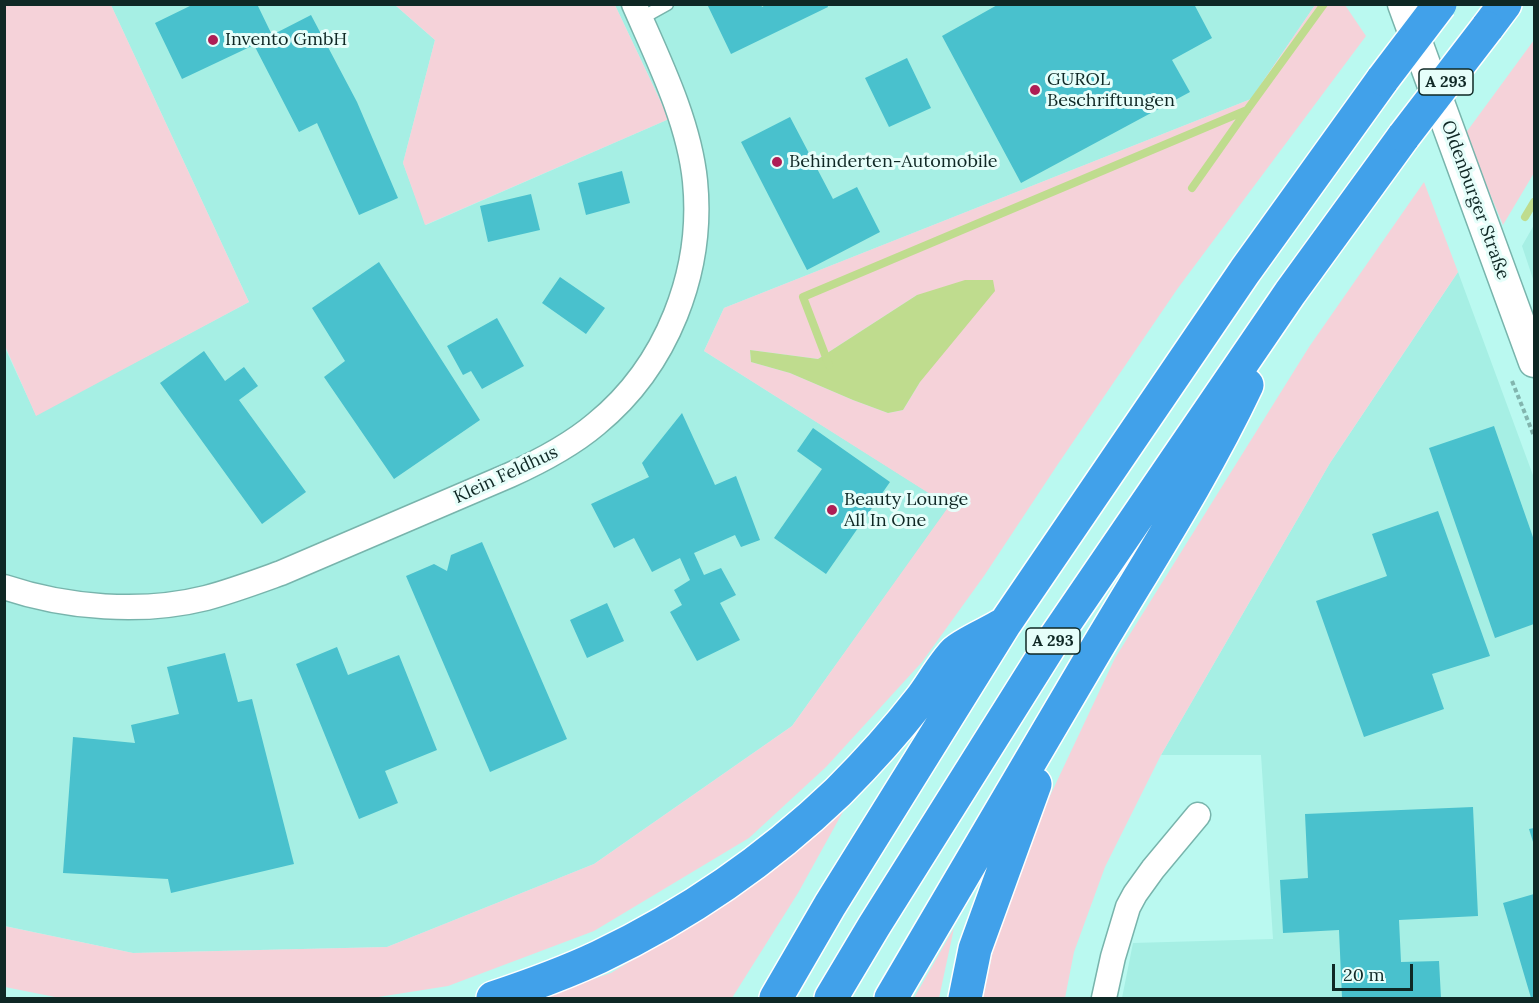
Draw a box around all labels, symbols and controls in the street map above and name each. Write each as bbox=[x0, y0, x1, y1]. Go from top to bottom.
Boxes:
place label: Invento GmbH bbox=[225, 29, 347, 51]
marker: Invento GmbH bbox=[206, 33, 220, 47]
place label: GUROL Beschriftungen bbox=[1047, 69, 1175, 112]
road number: A 293 bbox=[1419, 69, 1473, 95]
marker: GUROL Beschriftungen bbox=[1028, 83, 1042, 97]
street label: Oldenburger Straße bbox=[1436, 117, 1514, 283]
place label: Behinderten-Automobile bbox=[789, 151, 998, 173]
marker: Behinderten-Automobile bbox=[770, 155, 784, 169]
street label: Klein Feldhus bbox=[450, 441, 562, 509]
place label: Beauty Lounge All In One bbox=[844, 489, 968, 532]
marker: Beauty Lounge All In One bbox=[825, 503, 839, 517]
road number: A 293 bbox=[1026, 628, 1080, 654]
scale bar bbox=[1335, 952, 1416, 990]
text: 20 m bbox=[1343, 963, 1385, 986]

